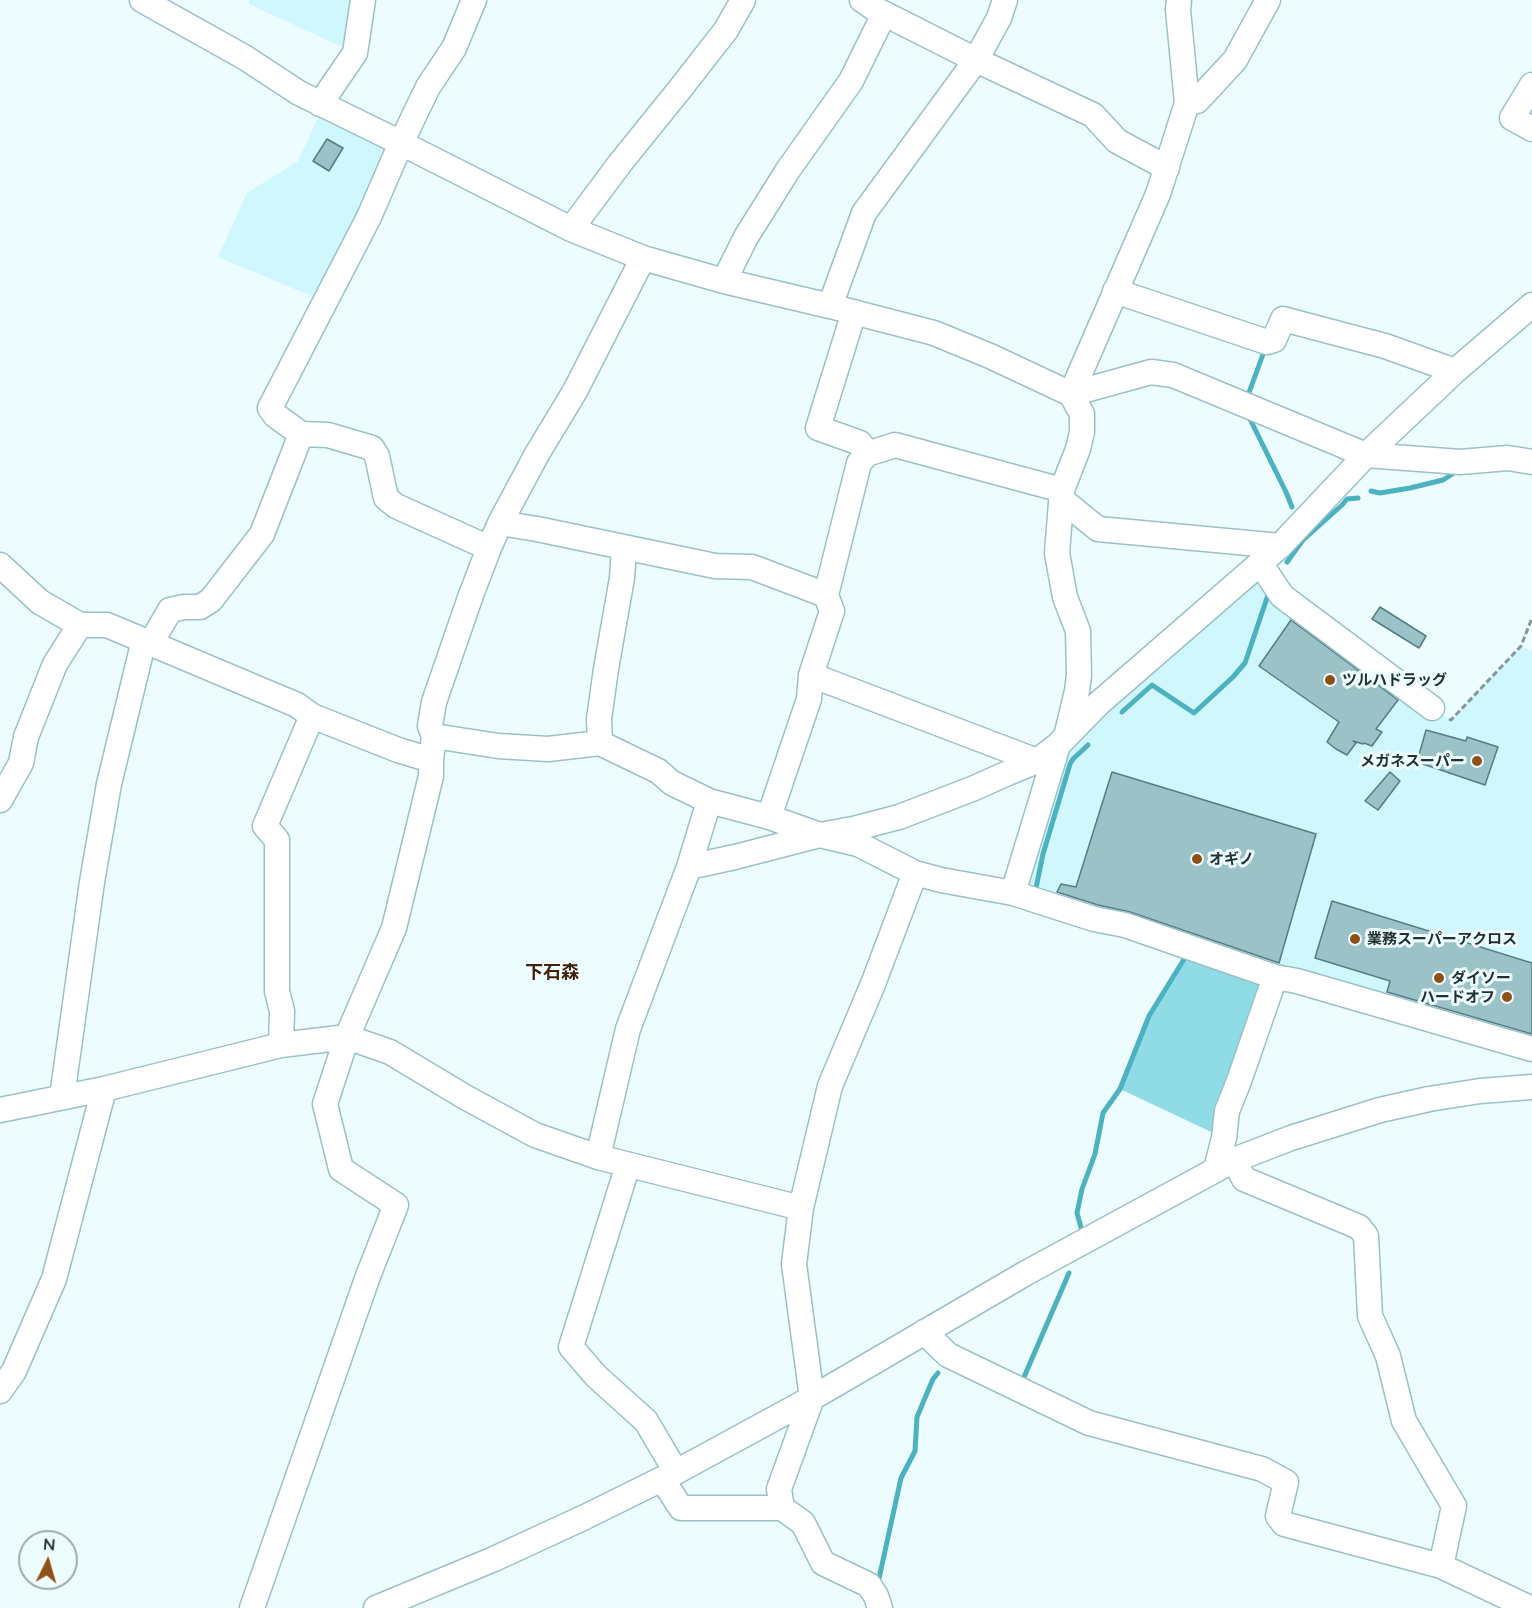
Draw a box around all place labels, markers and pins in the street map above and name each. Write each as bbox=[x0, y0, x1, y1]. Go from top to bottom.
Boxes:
place label: ツルハドラッグ bbox=[1342, 671, 1447, 689]
marker: ツルハドラッグ bbox=[1323, 673, 1337, 687]
place label: メガネスーパー bbox=[1360, 752, 1465, 770]
marker: メガネスーパー bbox=[1470, 754, 1484, 768]
place label: オギノ bbox=[1209, 850, 1254, 868]
marker: オギノ bbox=[1190, 852, 1204, 866]
place label: 業務スーパーアクロス bbox=[1367, 930, 1517, 948]
marker: 業務スーパーアクロス bbox=[1348, 932, 1362, 946]
place label: ダイソー bbox=[1451, 969, 1511, 987]
marker: ダイソー bbox=[1432, 971, 1446, 985]
place label: ハードオフ bbox=[1420, 988, 1495, 1006]
marker: ハードオフ bbox=[1500, 990, 1514, 1004]

